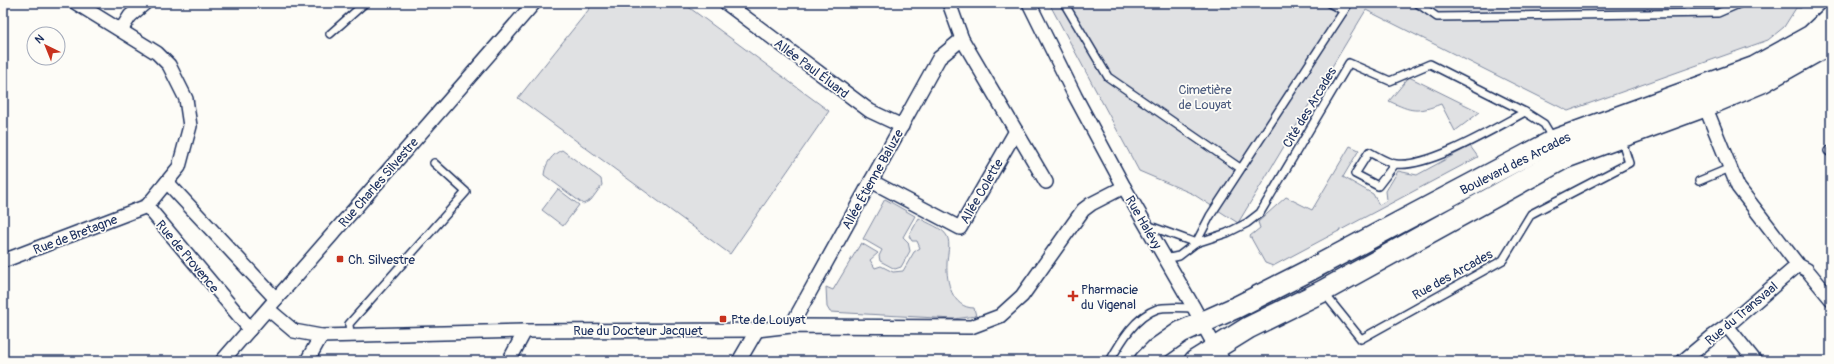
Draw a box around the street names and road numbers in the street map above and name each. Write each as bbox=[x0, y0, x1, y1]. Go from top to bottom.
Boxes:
street label: Allée Paul Éluard bbox=[771, 36, 852, 102]
street label: Cité des Arcades bbox=[1279, 64, 1340, 151]
street label: Allée Étienne Baluze bbox=[839, 126, 907, 232]
street label: Boulevard des Arcades bbox=[1458, 129, 1574, 199]
street label: Rue Charles Silvestre bbox=[336, 134, 422, 231]
street label: Allée Colette bbox=[957, 156, 1007, 227]
street label: Rue Halévy bbox=[1121, 193, 1165, 252]
street label: Rue de Bretagne bbox=[31, 211, 120, 258]
street label: Rue de Provence bbox=[152, 217, 223, 297]
street label: Rue des Arcades bbox=[1410, 246, 1496, 304]
street label: Rue du Transvaal bbox=[1702, 279, 1781, 349]
street label: Rue du Docteur Jacquet bbox=[573, 323, 704, 339]

